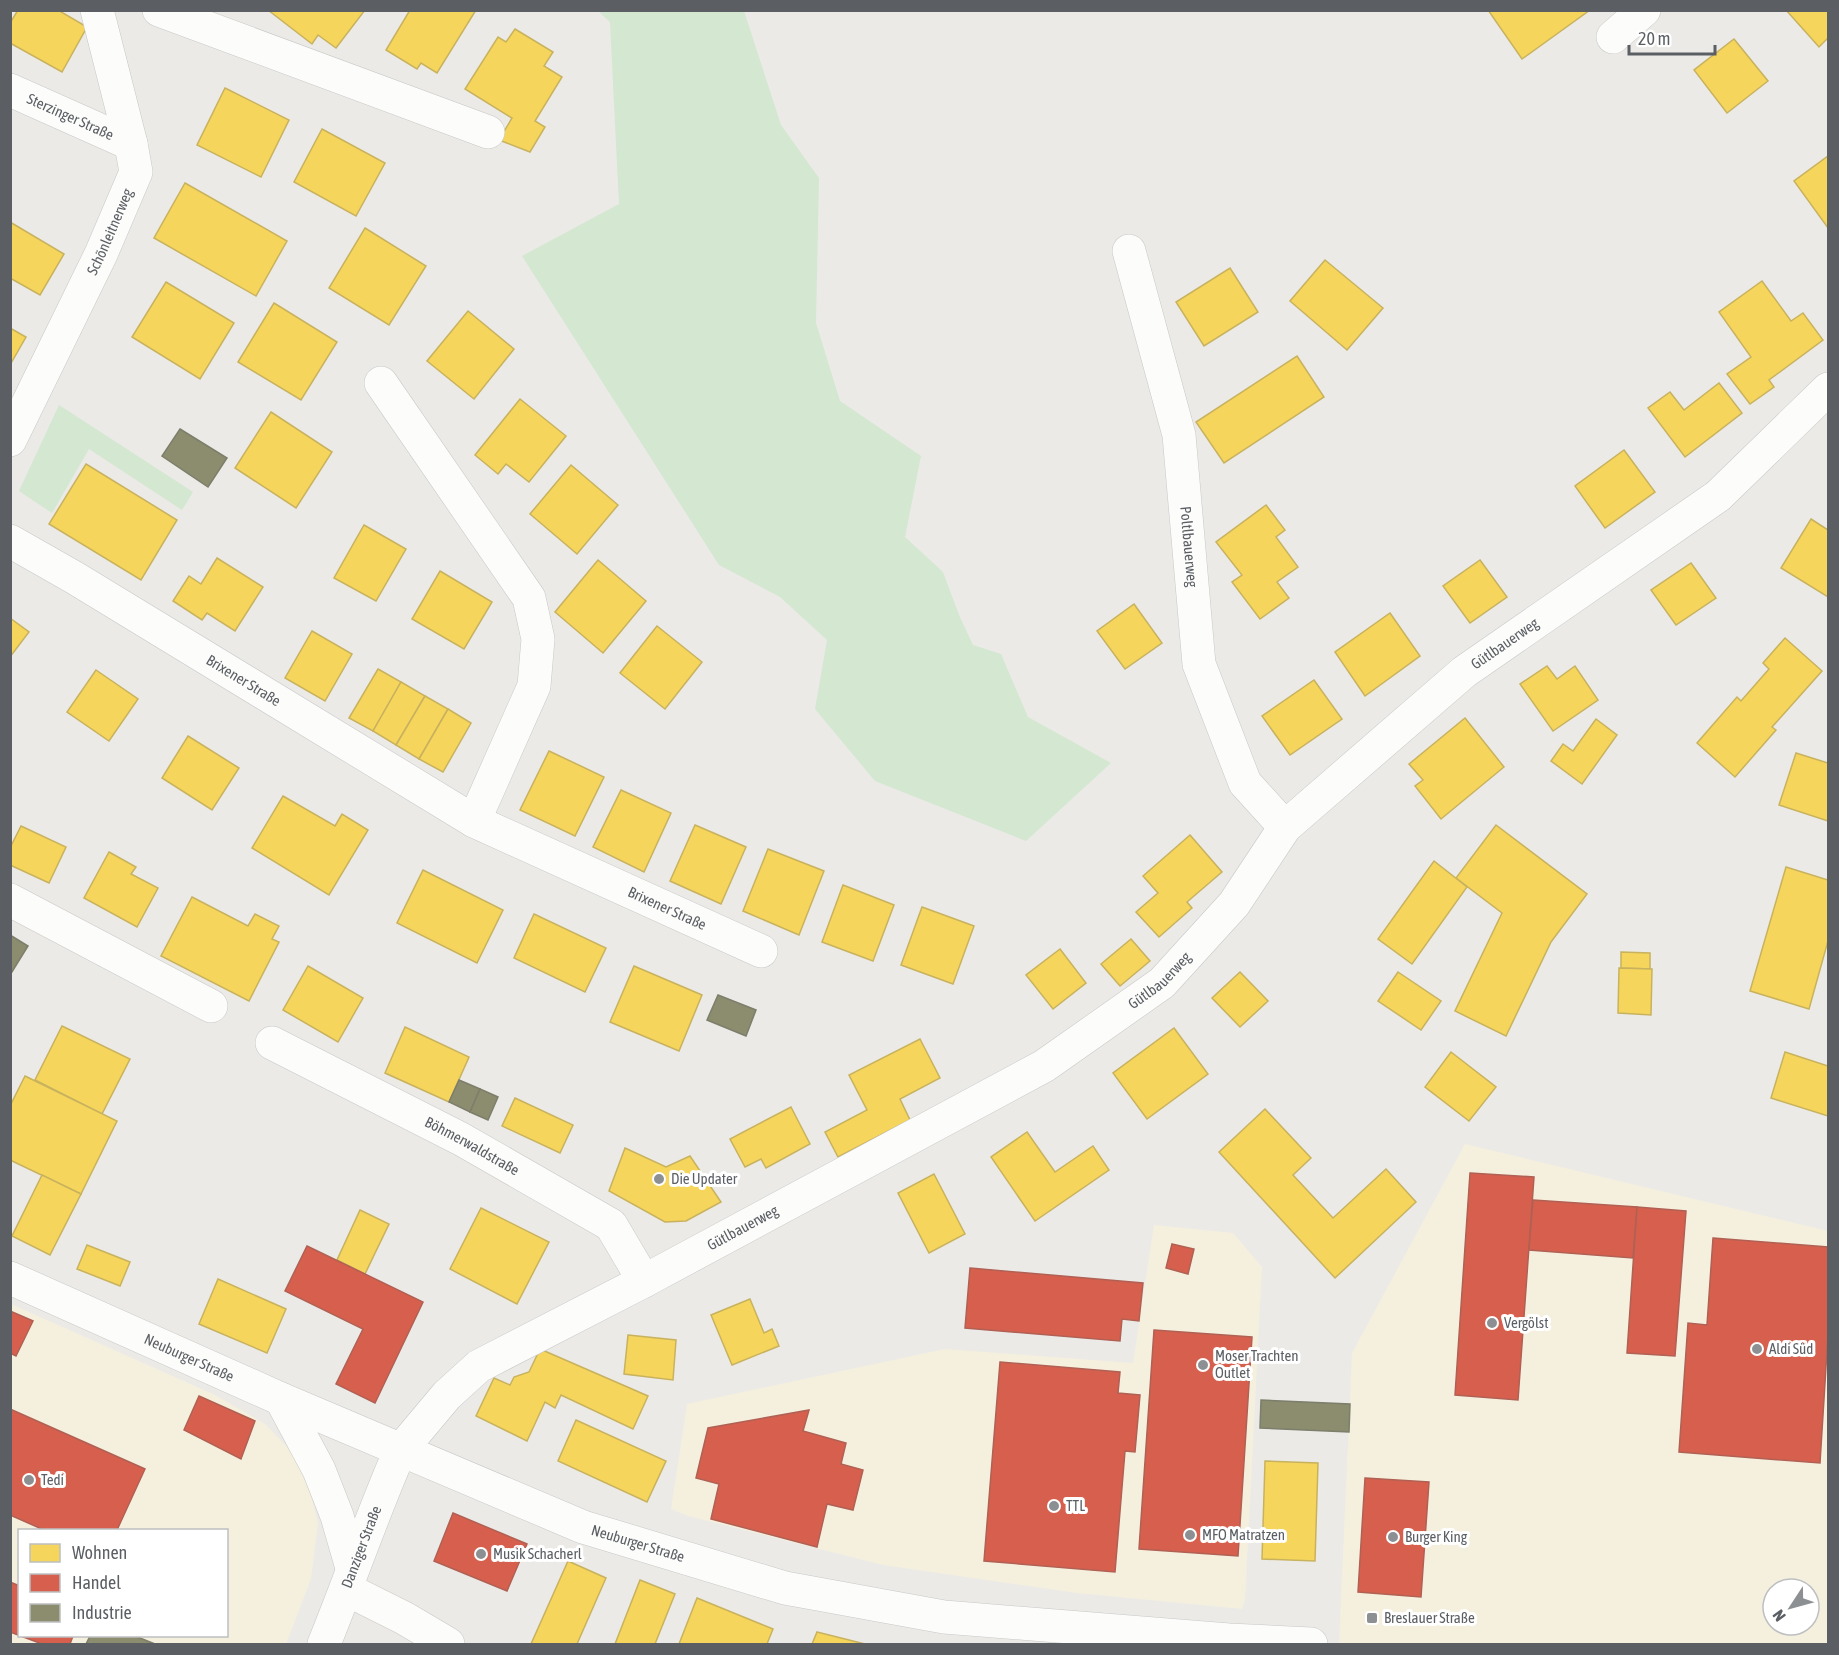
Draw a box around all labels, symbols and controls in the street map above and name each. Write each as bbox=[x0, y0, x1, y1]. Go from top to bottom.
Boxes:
scale bar bbox=[1629, 18, 1714, 56]
text: 20 m bbox=[1638, 28, 1670, 49]
street label: Sterzinger Straße bbox=[25, 90, 117, 143]
street label: Schönleitnerweg bbox=[83, 185, 136, 278]
street label: Poltlbauerweg bbox=[1177, 506, 1201, 589]
street label: Gütlbauerweg bbox=[1468, 614, 1542, 673]
street label: Brixener Straße bbox=[203, 651, 284, 709]
street label: Brixener Straße bbox=[626, 883, 709, 933]
street label: Gütlbauerweg bbox=[1125, 948, 1194, 1012]
street label: Böhmerwaldstraße bbox=[422, 1113, 522, 1179]
place label: Die Updater bbox=[671, 1170, 738, 1187]
marker: Die Updater bbox=[652, 1172, 666, 1186]
street label: Gütlbauerweg bbox=[704, 1201, 781, 1253]
place label: Vergölst bbox=[1504, 1314, 1548, 1331]
marker: Vergölst bbox=[1485, 1316, 1499, 1330]
street label: Neuburger Straße bbox=[142, 1330, 237, 1385]
place label: Aldi Süd bbox=[1769, 1340, 1813, 1357]
marker: Aldi Süd bbox=[1750, 1342, 1764, 1356]
place label: Moser Trachten Outlet bbox=[1215, 1347, 1299, 1381]
marker: Moser Trachten Outlet bbox=[1196, 1358, 1210, 1372]
place label: Tedi bbox=[41, 1471, 64, 1488]
marker: Tedi bbox=[22, 1473, 36, 1487]
place label: TTL bbox=[1066, 1497, 1085, 1514]
marker: TTL bbox=[1047, 1499, 1061, 1513]
street label: Danziger Straße bbox=[338, 1503, 385, 1590]
street label: Neuburger Straße bbox=[589, 1521, 687, 1565]
place label: MFO Matratzen bbox=[1202, 1526, 1285, 1543]
marker: MFO Matratzen bbox=[1183, 1528, 1197, 1542]
place label: Burger King bbox=[1405, 1528, 1468, 1545]
legend bbox=[18, 1529, 228, 1637]
marker: Burger King bbox=[1386, 1530, 1400, 1544]
text: Wohnen bbox=[72, 1542, 127, 1563]
place label: Musik Schacherl bbox=[493, 1545, 582, 1562]
marker: Musik Schacherl bbox=[474, 1547, 488, 1561]
text: Handel bbox=[72, 1572, 121, 1593]
north arrow bbox=[1761, 1577, 1821, 1637]
text: Industrie bbox=[72, 1602, 132, 1623]
text: N bbox=[1769, 1607, 1789, 1625]
place label: Breslauer Straße bbox=[1384, 1609, 1475, 1626]
marker: Breslauer Straße bbox=[1365, 1611, 1379, 1625]

